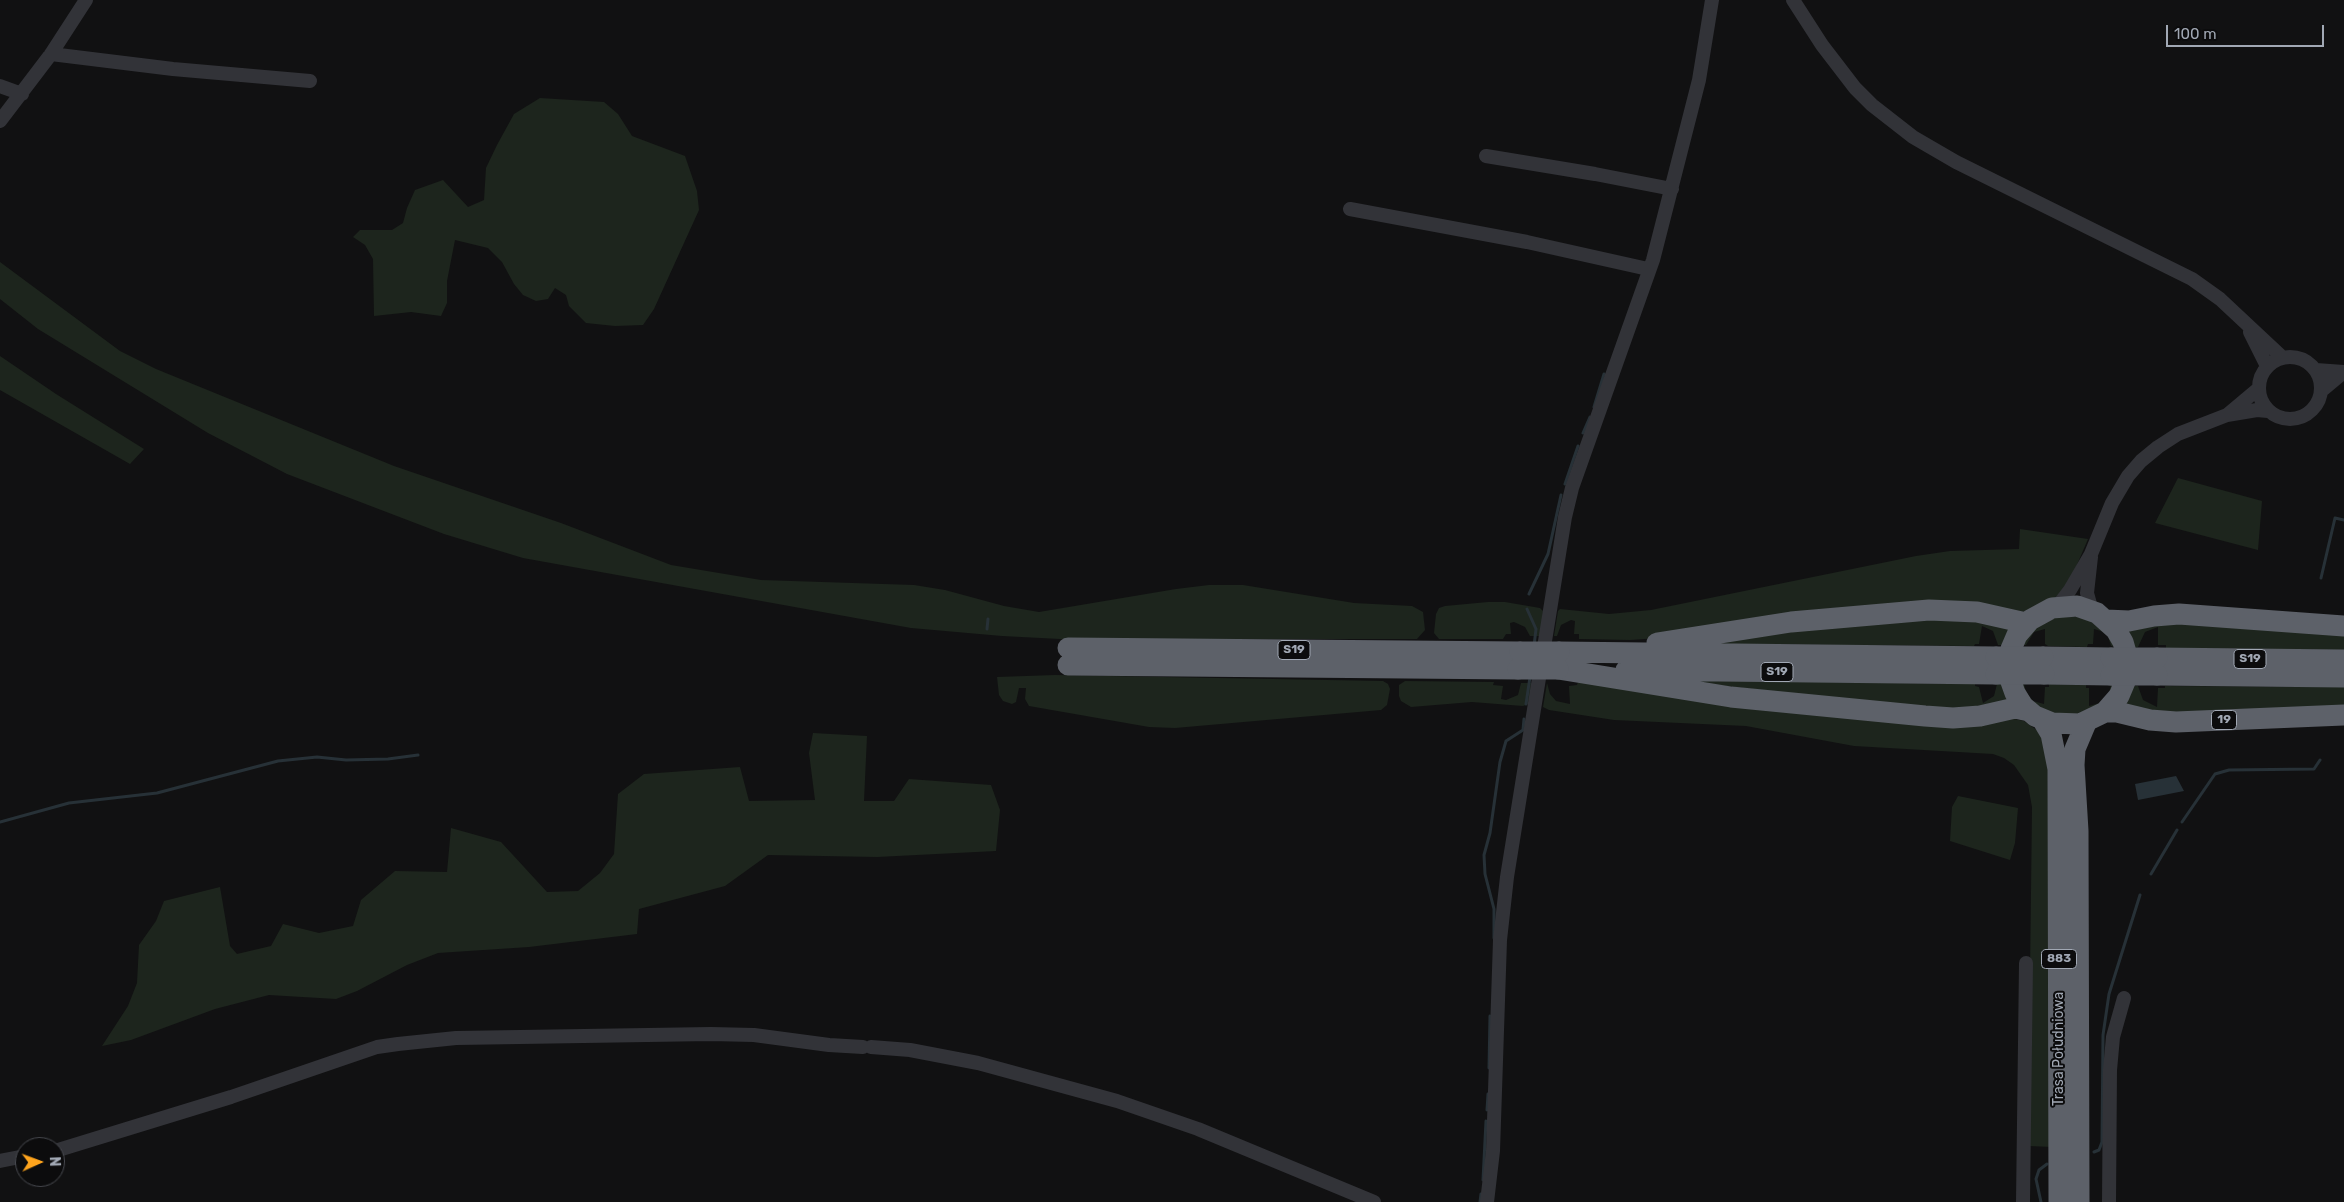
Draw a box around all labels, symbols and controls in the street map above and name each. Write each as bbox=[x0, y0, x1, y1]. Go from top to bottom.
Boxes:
scale bar bbox=[2169, 15, 2326, 47]
text: 100 m bbox=[2174, 25, 2216, 43]
road number: S19 bbox=[1278, 640, 1310, 660]
road number: S19 bbox=[2234, 650, 2266, 669]
road number: S19 bbox=[1761, 662, 1793, 682]
road number: 19 bbox=[2212, 710, 2236, 730]
road number: 883 bbox=[2042, 950, 2076, 969]
street label: Trasa Południowa bbox=[2051, 992, 2067, 1106]
north arrow bbox=[15, 1137, 65, 1187]
text: N bbox=[46, 1156, 63, 1167]

